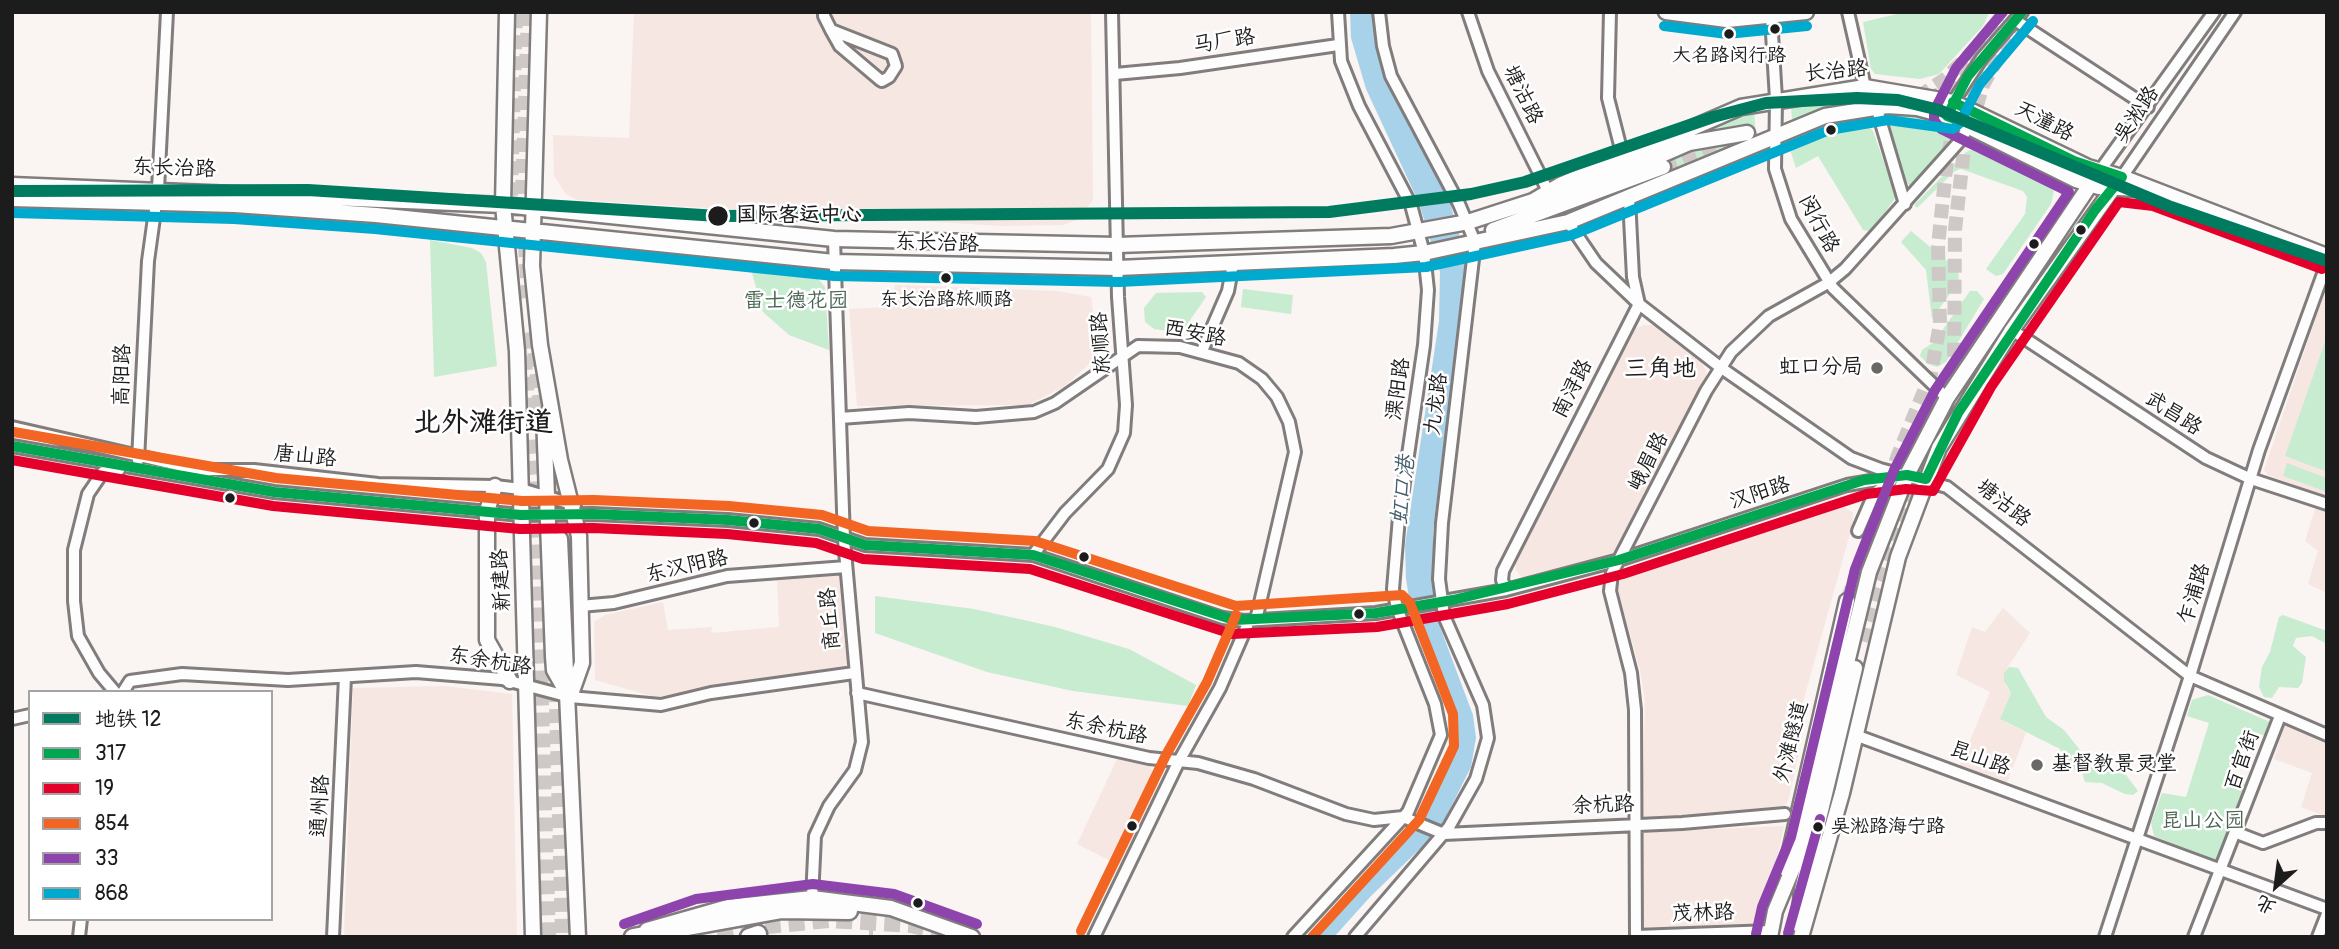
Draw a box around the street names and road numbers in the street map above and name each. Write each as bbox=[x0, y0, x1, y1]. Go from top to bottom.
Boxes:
street label: 马厂路 bbox=[1191, 25, 1257, 59]
street label: 长治路 bbox=[1804, 57, 1868, 87]
street label: 塘沽路 bbox=[1497, 61, 1547, 129]
street label: 吴淞路 bbox=[2109, 82, 2165, 148]
street label: 天潼路 bbox=[2010, 96, 2078, 148]
street label: 东长治路 bbox=[132, 155, 216, 183]
street label: 闵行路 bbox=[1792, 190, 1844, 258]
street label: 东长治路 bbox=[895, 230, 979, 258]
street label: 旅顺路 bbox=[1087, 311, 1117, 375]
street label: 西安路 bbox=[1162, 316, 1228, 352]
street label: 高阳路 bbox=[109, 343, 137, 407]
street label: 南浔路 bbox=[1547, 355, 1599, 423]
street label: 溧阳路 bbox=[1382, 356, 1416, 422]
street label: 九龙路 bbox=[1421, 371, 1453, 437]
street label: 武昌路 bbox=[2140, 386, 2206, 442]
street label: 峨眉路 bbox=[1623, 428, 1675, 496]
street label: 唐山路 bbox=[272, 441, 338, 473]
street label: 汉阳路 bbox=[1726, 472, 1794, 516]
street label: 塘沽路 bbox=[1970, 475, 2036, 533]
street label: 东汉阳路 bbox=[643, 545, 731, 589]
street label: 新建路 bbox=[488, 548, 516, 612]
street label: 乍浦路 bbox=[2174, 560, 2216, 628]
street label: 商丘路 bbox=[816, 587, 846, 651]
street label: 东余杭路 bbox=[447, 643, 533, 681]
street label: 外滩隧道 bbox=[1770, 698, 1814, 786]
street label: 东余杭路 bbox=[1062, 708, 1150, 750]
street label: 百官街 bbox=[2220, 727, 2266, 795]
street label: 昆山路 bbox=[1946, 736, 2014, 782]
street label: 通州路 bbox=[307, 774, 335, 838]
street label: 余杭路 bbox=[1571, 792, 1635, 820]
street label: 茂林路 bbox=[1671, 900, 1735, 928]

